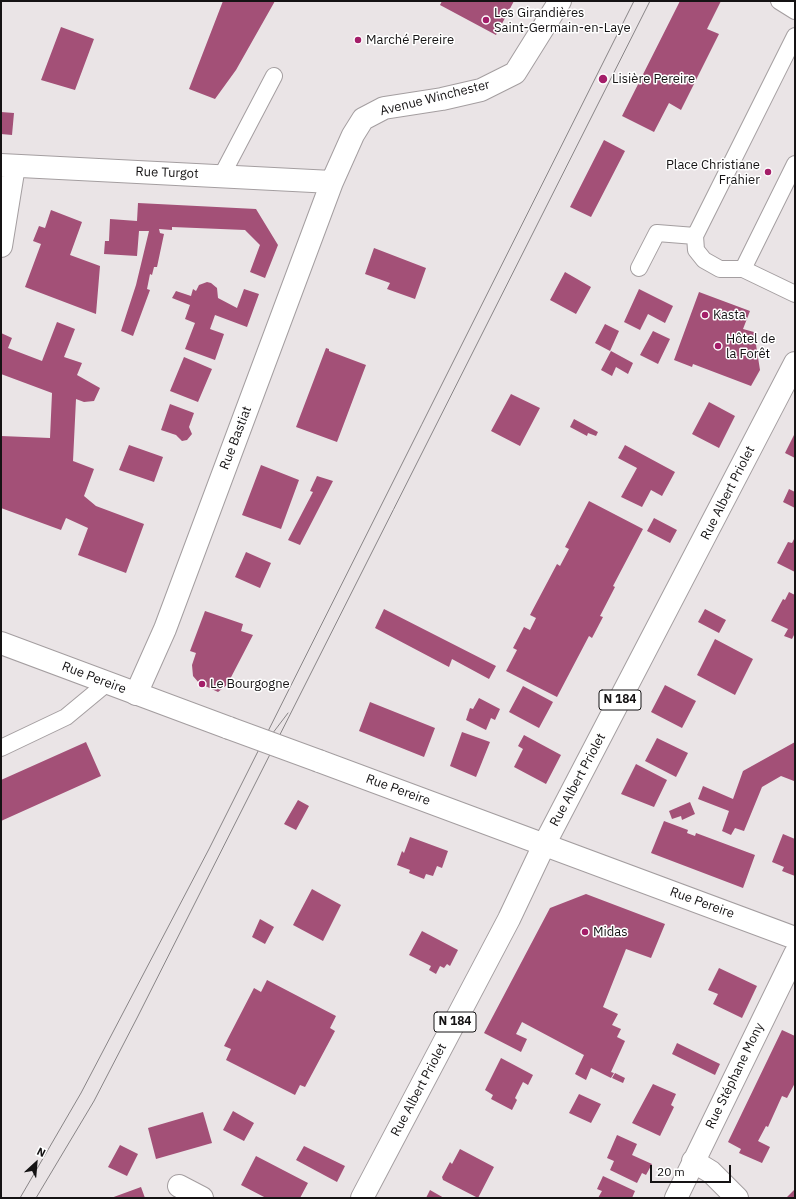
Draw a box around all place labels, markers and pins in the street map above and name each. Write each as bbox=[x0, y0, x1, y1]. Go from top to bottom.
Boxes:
place label: Les Girandières Saint-Germain-en-Laye bbox=[494, 5, 631, 36]
marker: Les Girandières Saint-Germain-en-Laye bbox=[481, 15, 491, 25]
place label: Marché Pereire bbox=[366, 32, 454, 48]
marker: Marché Pereire bbox=[353, 35, 363, 45]
place label: Lisière Pereire bbox=[612, 71, 695, 87]
marker: Lisière Pereire bbox=[597, 73, 609, 85]
place label: Place Christiane Frahier bbox=[666, 157, 760, 188]
marker: Place Christiane Frahier bbox=[763, 167, 773, 177]
place label: Kasta bbox=[713, 307, 746, 323]
marker: Kasta bbox=[700, 310, 710, 320]
place label: Hôtel de la Forêt bbox=[726, 331, 775, 362]
marker: Hôtel de la Forêt bbox=[713, 341, 723, 351]
place label: Le Bourgogne bbox=[210, 676, 290, 692]
marker: Le Bourgogne bbox=[197, 679, 207, 689]
place label: Midas bbox=[593, 924, 628, 940]
marker: Midas bbox=[580, 927, 590, 937]

